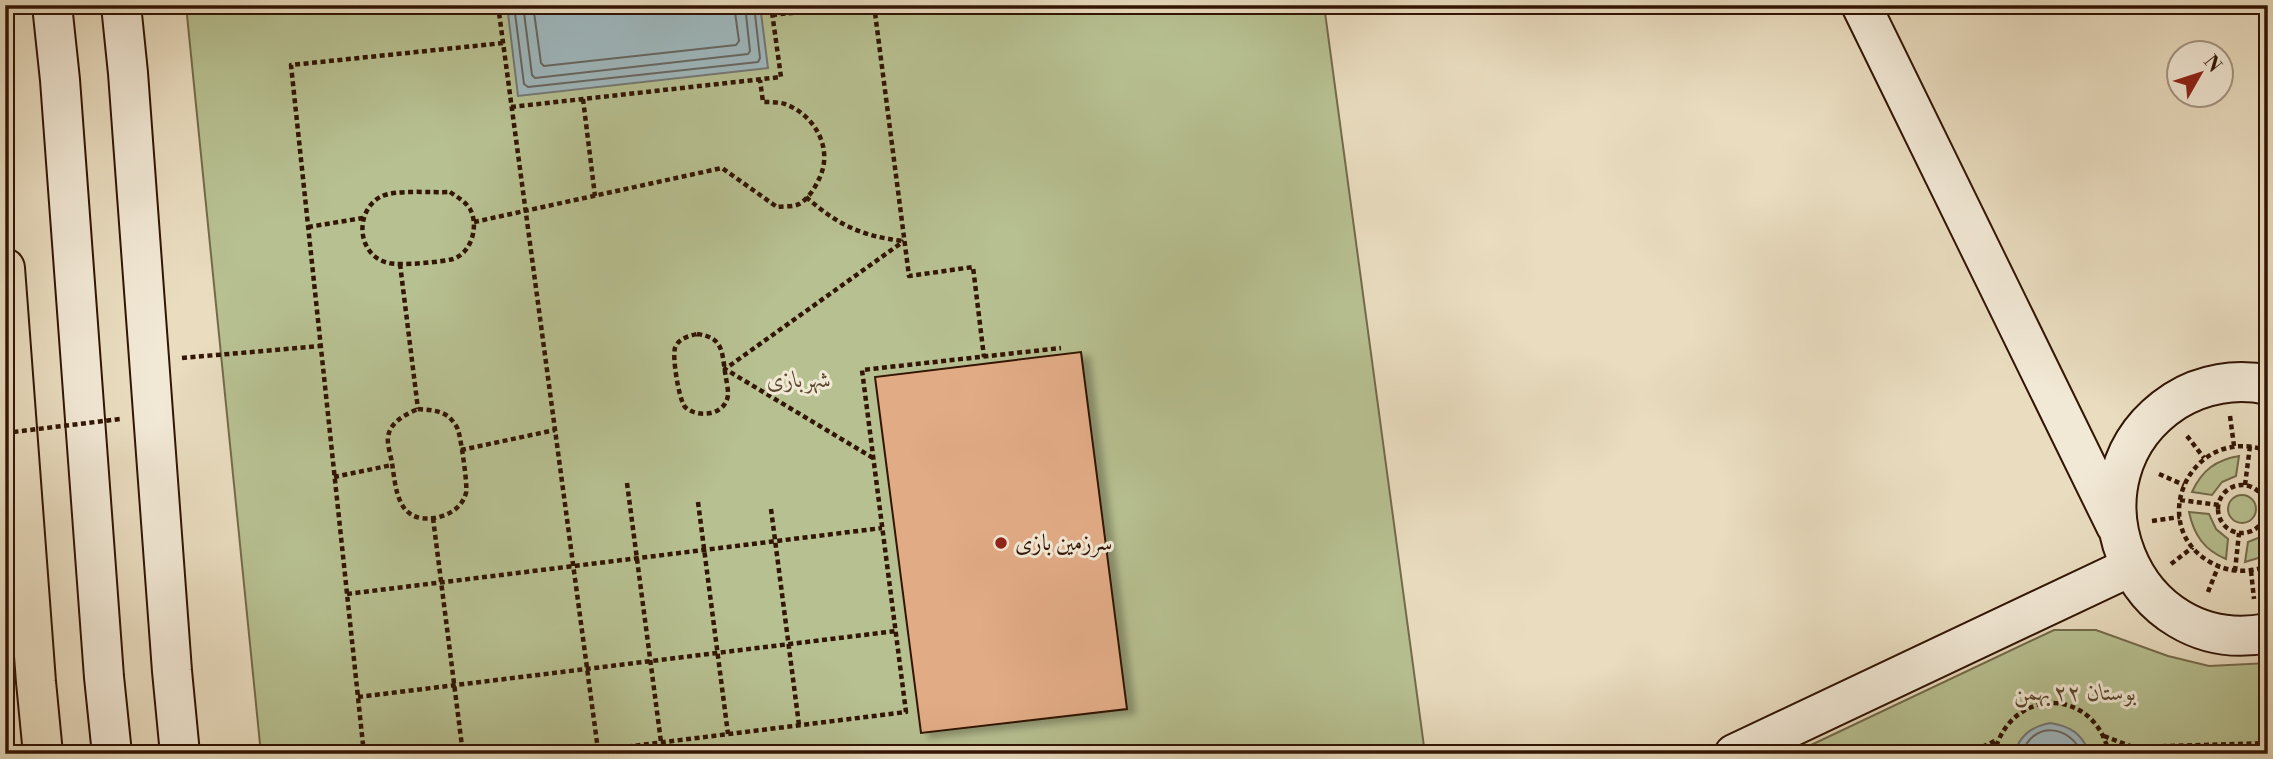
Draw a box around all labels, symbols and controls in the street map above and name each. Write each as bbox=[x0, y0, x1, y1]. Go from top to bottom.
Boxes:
north arrow bbox=[2164, 38, 2234, 108]
text: N bbox=[2198, 51, 2226, 77]
park label: شهربازی bbox=[767, 366, 831, 394]
place label: سرزمین بازی bbox=[1015, 529, 1112, 558]
marker: سرزمین بازی bbox=[993, 535, 1009, 551]
park label: بوستان ۲۲ بهمن bbox=[2014, 679, 2137, 708]

